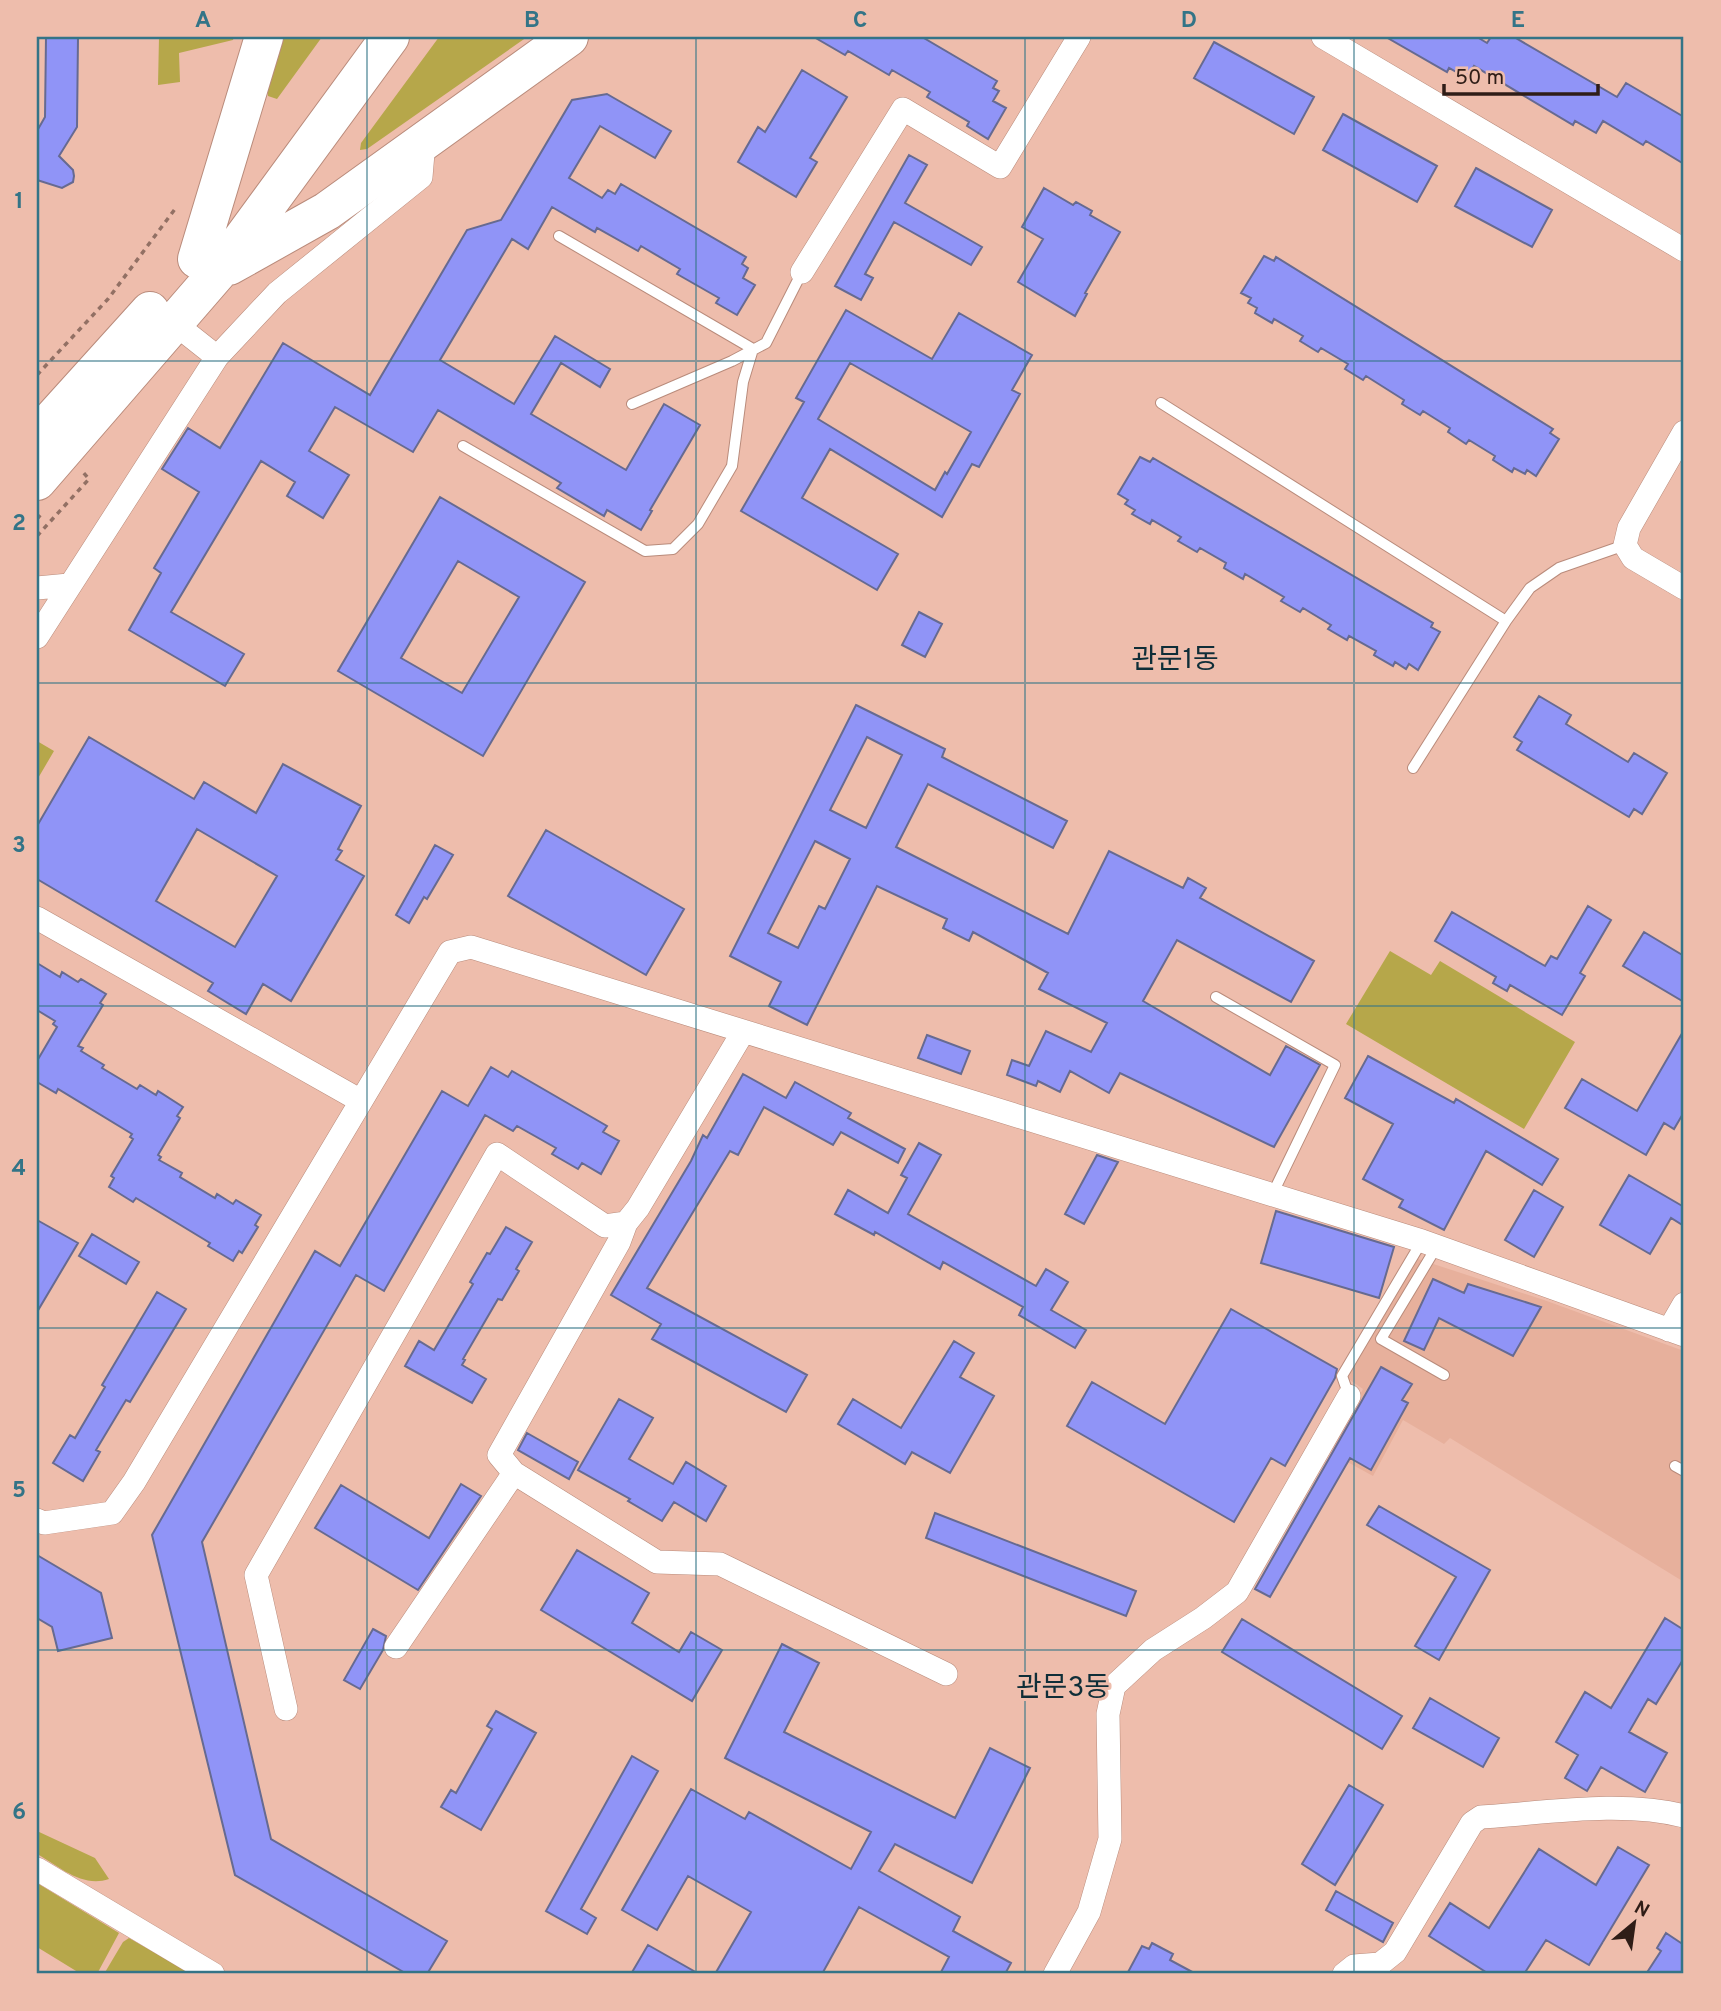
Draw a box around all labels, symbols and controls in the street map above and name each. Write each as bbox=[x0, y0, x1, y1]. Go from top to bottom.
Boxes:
text: A bbox=[195, 7, 211, 36]
text: B bbox=[524, 7, 540, 36]
text: C bbox=[853, 7, 867, 36]
text: D bbox=[1181, 7, 1197, 36]
text: E bbox=[1511, 7, 1525, 36]
scale bar bbox=[1444, 52, 1598, 96]
text: 50 m bbox=[1455, 65, 1504, 92]
text: 1 bbox=[14, 188, 24, 217]
text: 2 bbox=[12, 510, 26, 539]
district label: 관문1동 bbox=[1131, 643, 1219, 679]
text: 3 bbox=[12, 832, 26, 861]
text: 4 bbox=[12, 1155, 26, 1184]
text: 5 bbox=[12, 1477, 26, 1506]
district label: 관문3동 bbox=[1016, 1671, 1110, 1707]
text: 6 bbox=[12, 1799, 26, 1828]
north arrow bbox=[1598, 1888, 1668, 1958]
text: N bbox=[1629, 1896, 1653, 1924]

